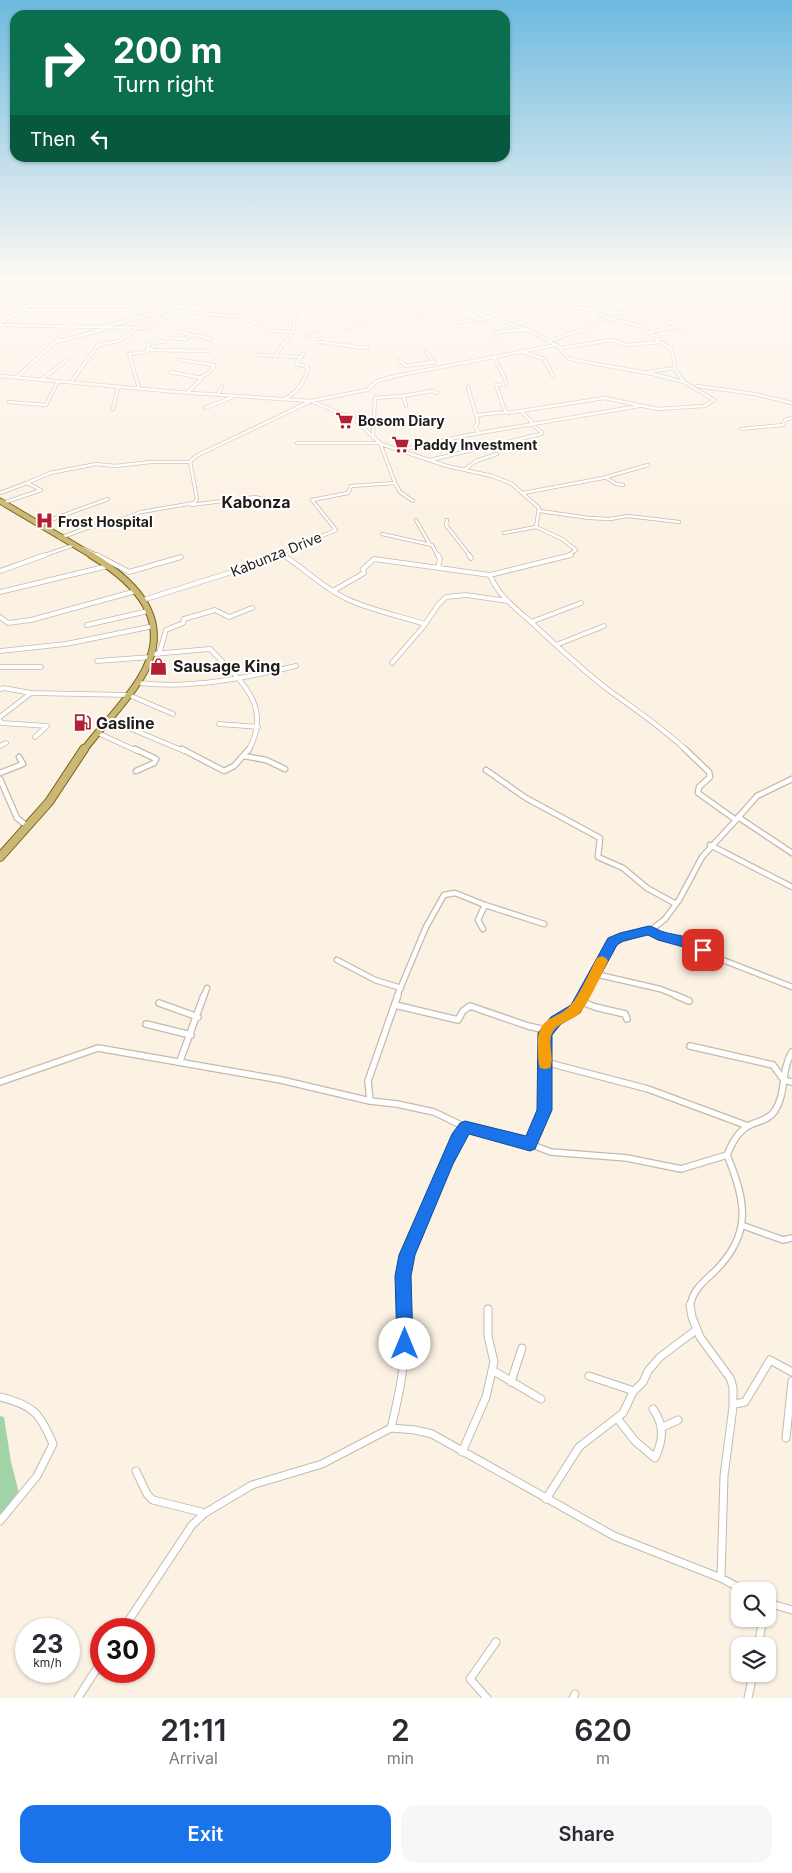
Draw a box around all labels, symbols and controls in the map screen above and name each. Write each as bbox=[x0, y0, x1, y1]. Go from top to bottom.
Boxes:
text: 200 m bbox=[113, 29, 222, 71]
icon: right bbox=[30, 30, 95, 95]
text: Turn right bbox=[113, 71, 214, 97]
icon: left bbox=[86, 125, 114, 153]
text: Then bbox=[30, 128, 76, 151]
supermarket icon: Bosom Diary bbox=[334, 410, 354, 430]
place label: Bosom Diary bbox=[358, 412, 445, 429]
supermarket icon: Paddy Investment bbox=[390, 434, 410, 454]
place label: Paddy Investment bbox=[414, 436, 537, 453]
district label: Kabonza bbox=[221, 492, 291, 512]
hospital icon: Frost Hospital bbox=[34, 511, 54, 531]
place label: Frost Hospital bbox=[58, 513, 153, 530]
street label: Kabunza Drive bbox=[228, 528, 324, 580]
shop icon: Sausage King bbox=[149, 656, 169, 676]
place label: Sausage King bbox=[173, 656, 280, 676]
fuel station icon: Gasline bbox=[72, 713, 92, 733]
place label: Gasline bbox=[96, 713, 154, 733]
pin bbox=[682, 929, 724, 971]
icon: arrive bbox=[689, 936, 717, 964]
position arrow bbox=[378, 1317, 430, 1369]
map controls bbox=[731, 1582, 776, 1682]
button: search bbox=[731, 1582, 776, 1627]
speed limit sign: 30 bbox=[90, 1618, 155, 1683]
text: 23 bbox=[32, 1629, 63, 1659]
button: layers bbox=[731, 1637, 776, 1682]
text: km/h bbox=[33, 1655, 62, 1670]
text: 21:11 bbox=[160, 1712, 226, 1748]
text: 2 bbox=[391, 1712, 410, 1748]
text: 620 bbox=[574, 1712, 632, 1748]
text: Arrival bbox=[169, 1748, 218, 1768]
text: min bbox=[387, 1748, 414, 1768]
text: m bbox=[596, 1748, 610, 1768]
button: Exit bbox=[20, 1805, 391, 1863]
button: Share bbox=[401, 1805, 772, 1863]

